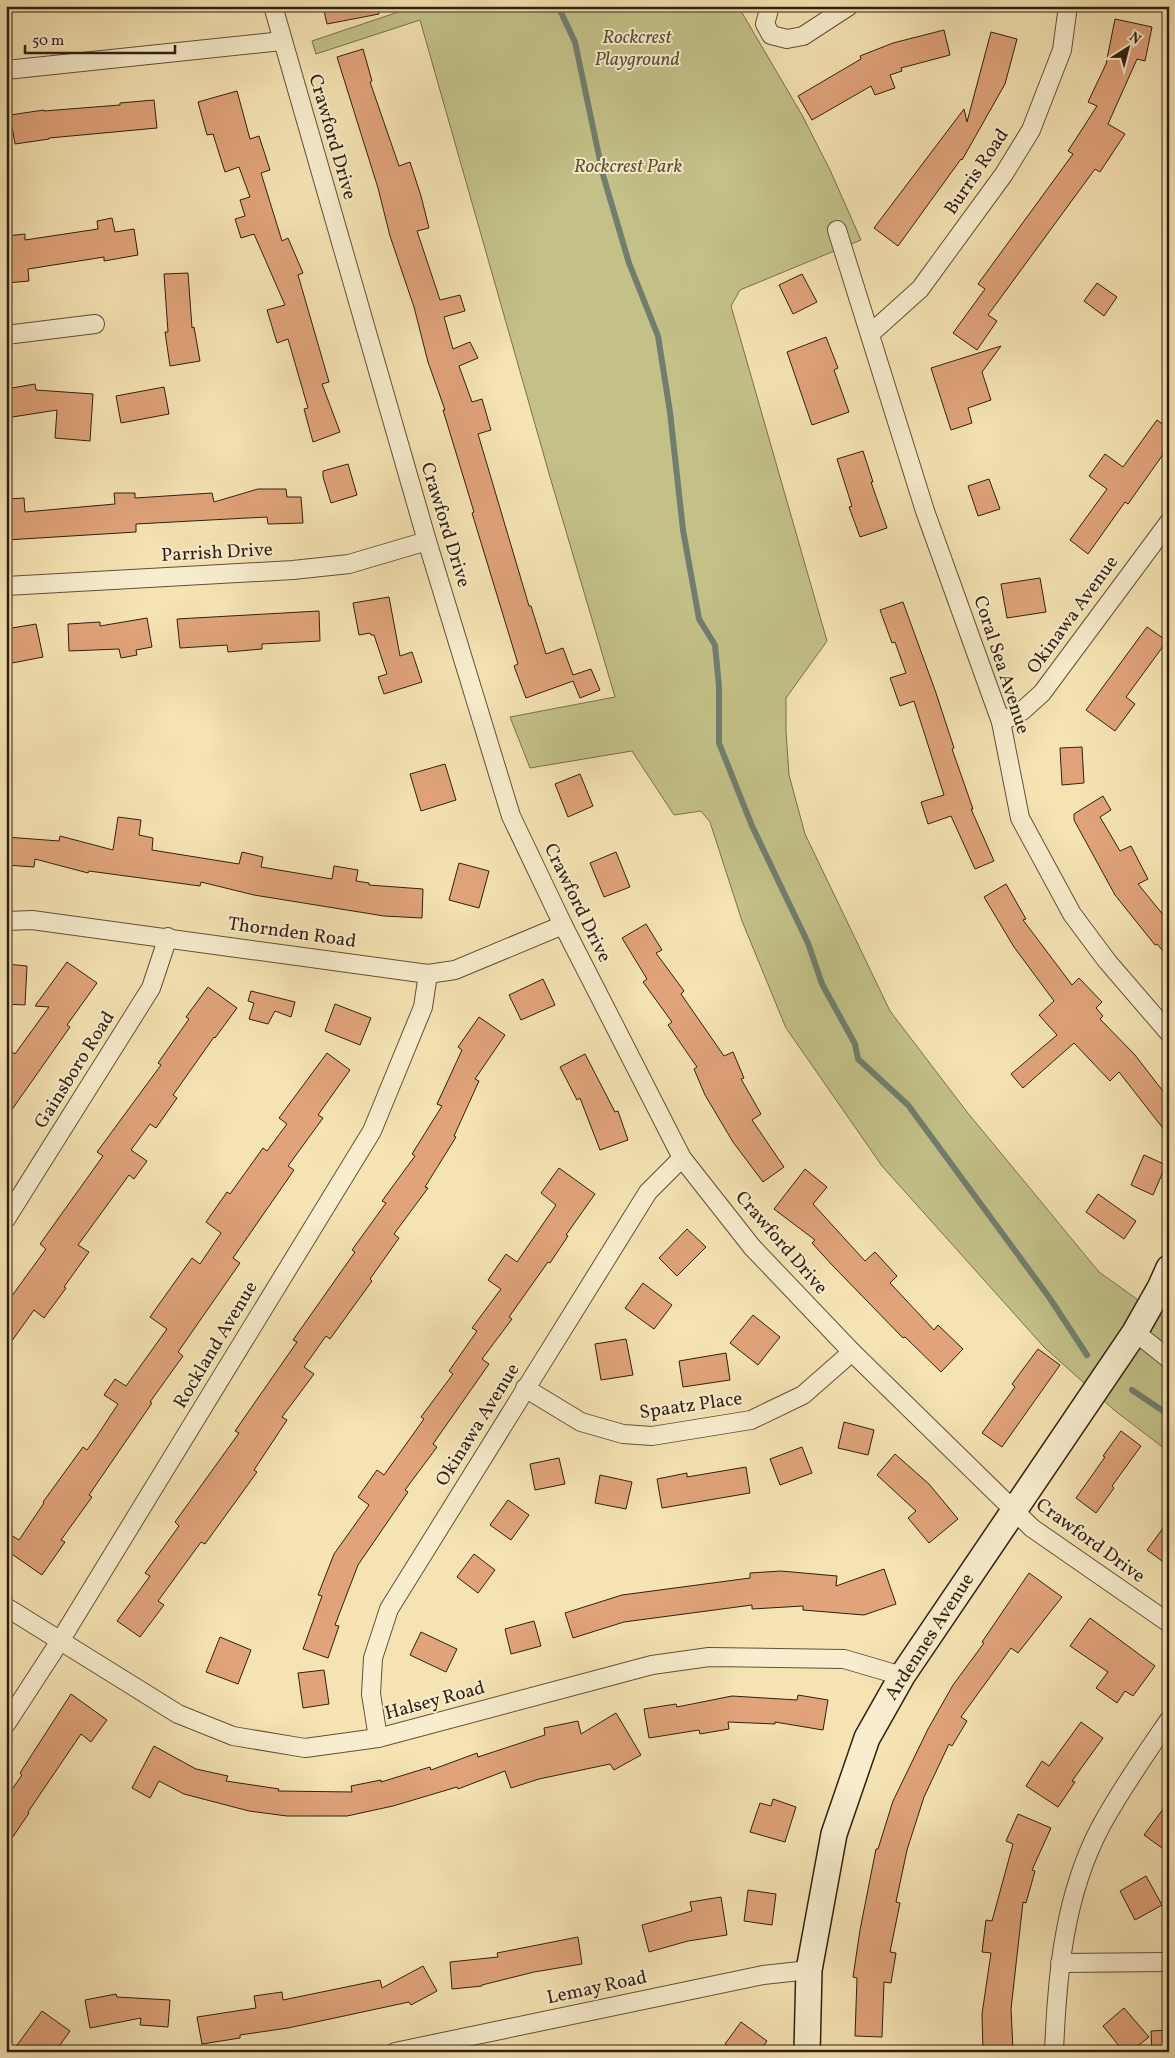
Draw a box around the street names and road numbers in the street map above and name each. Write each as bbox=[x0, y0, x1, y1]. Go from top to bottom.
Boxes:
street label: Crawford Drive bbox=[302, 71, 362, 203]
street label: Burris Road bbox=[939, 124, 1015, 220]
street label: Crawford Drive bbox=[414, 459, 476, 591]
street label: Parrish Drive bbox=[160, 537, 274, 569]
street label: Okinawa Avenue bbox=[1021, 551, 1125, 679]
street label: Coral Sea Avenue bbox=[966, 592, 1036, 738]
street label: Crawford Drive bbox=[537, 839, 617, 967]
street label: Thornden Road bbox=[226, 911, 358, 955]
street label: Gainsboro Road bbox=[29, 1006, 121, 1134]
street label: Crawford Drive bbox=[729, 1186, 833, 1300]
street label: Rockland Avenue bbox=[168, 1276, 264, 1414]
street label: Okinawa Avenue bbox=[430, 1359, 526, 1491]
street label: Spaatz Place bbox=[638, 1386, 744, 1426]
street label: Crawford Drive bbox=[1030, 1492, 1150, 1590]
street label: Ardennes Avenue bbox=[879, 1568, 981, 1706]
street label: Halsey Road bbox=[382, 1675, 488, 1727]
street label: Lemay Road bbox=[545, 1965, 649, 2011]

